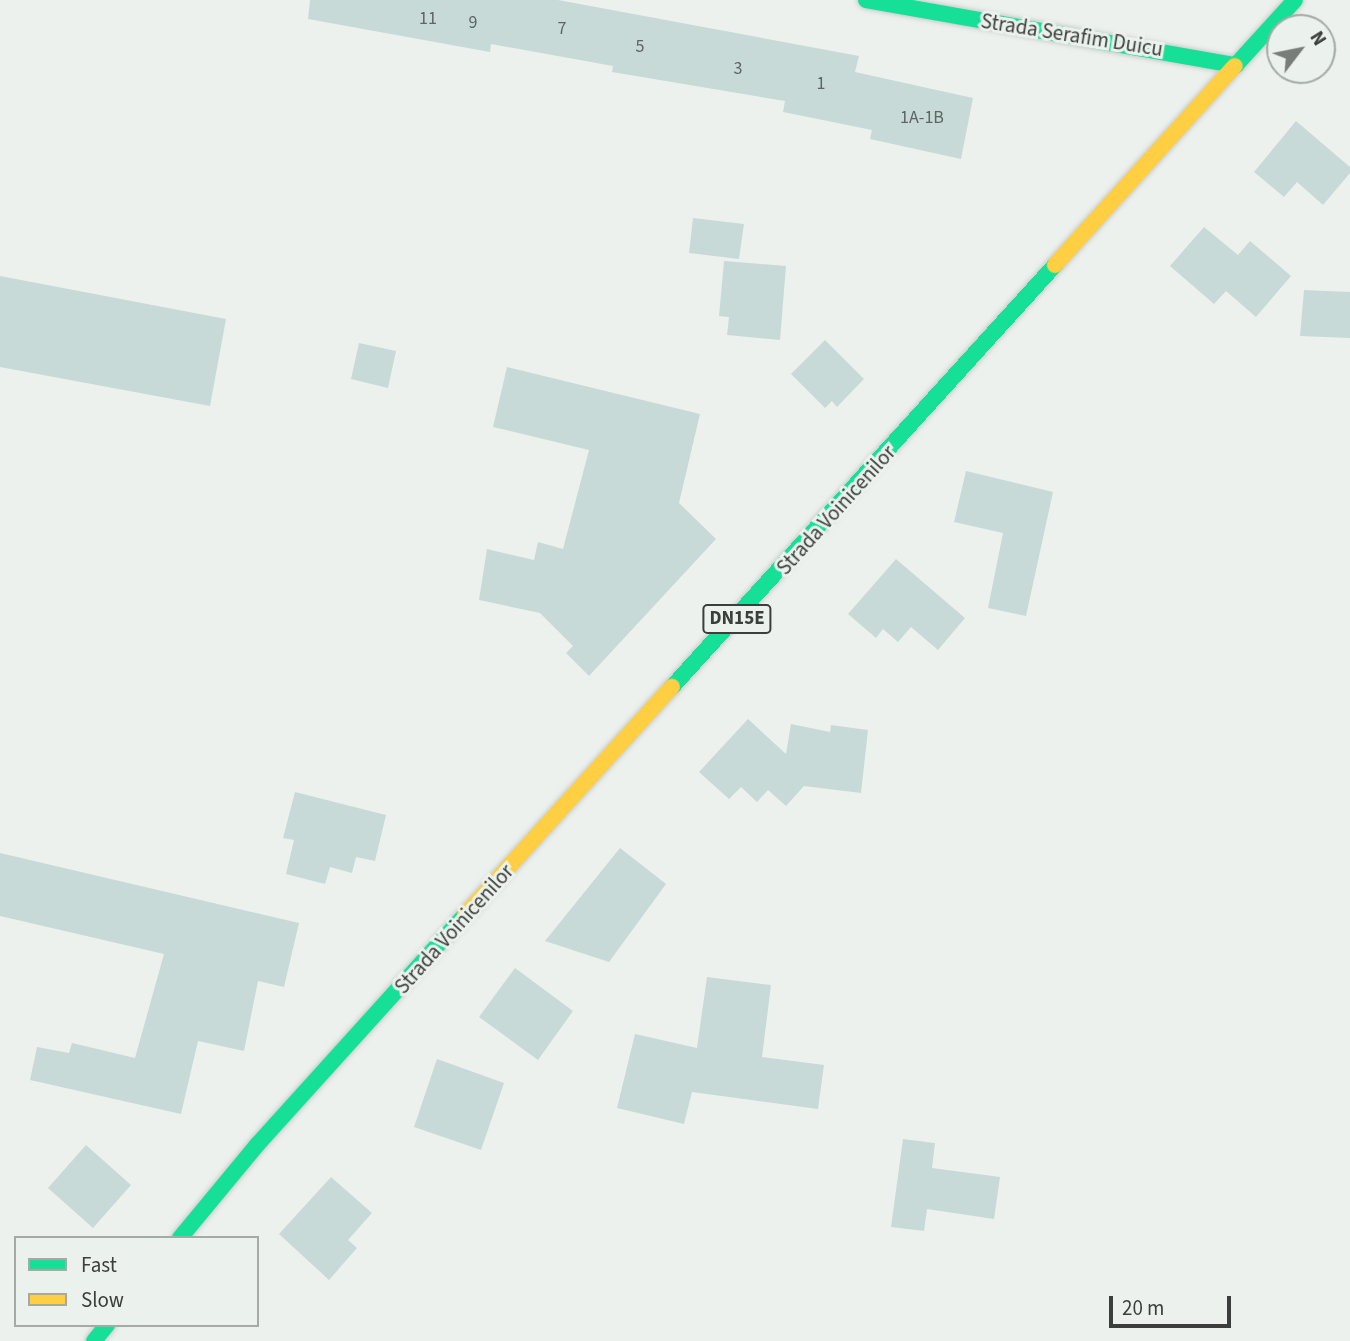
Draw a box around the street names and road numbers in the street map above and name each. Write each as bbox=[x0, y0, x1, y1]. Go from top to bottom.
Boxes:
street label: Strada Serafim Duicu bbox=[979, 8, 1165, 62]
street label: Strada Voinicenilor bbox=[771, 440, 901, 580]
road number: DN15E bbox=[702, 604, 772, 634]
street label: Strada Voinicenilor bbox=[389, 859, 519, 999]

